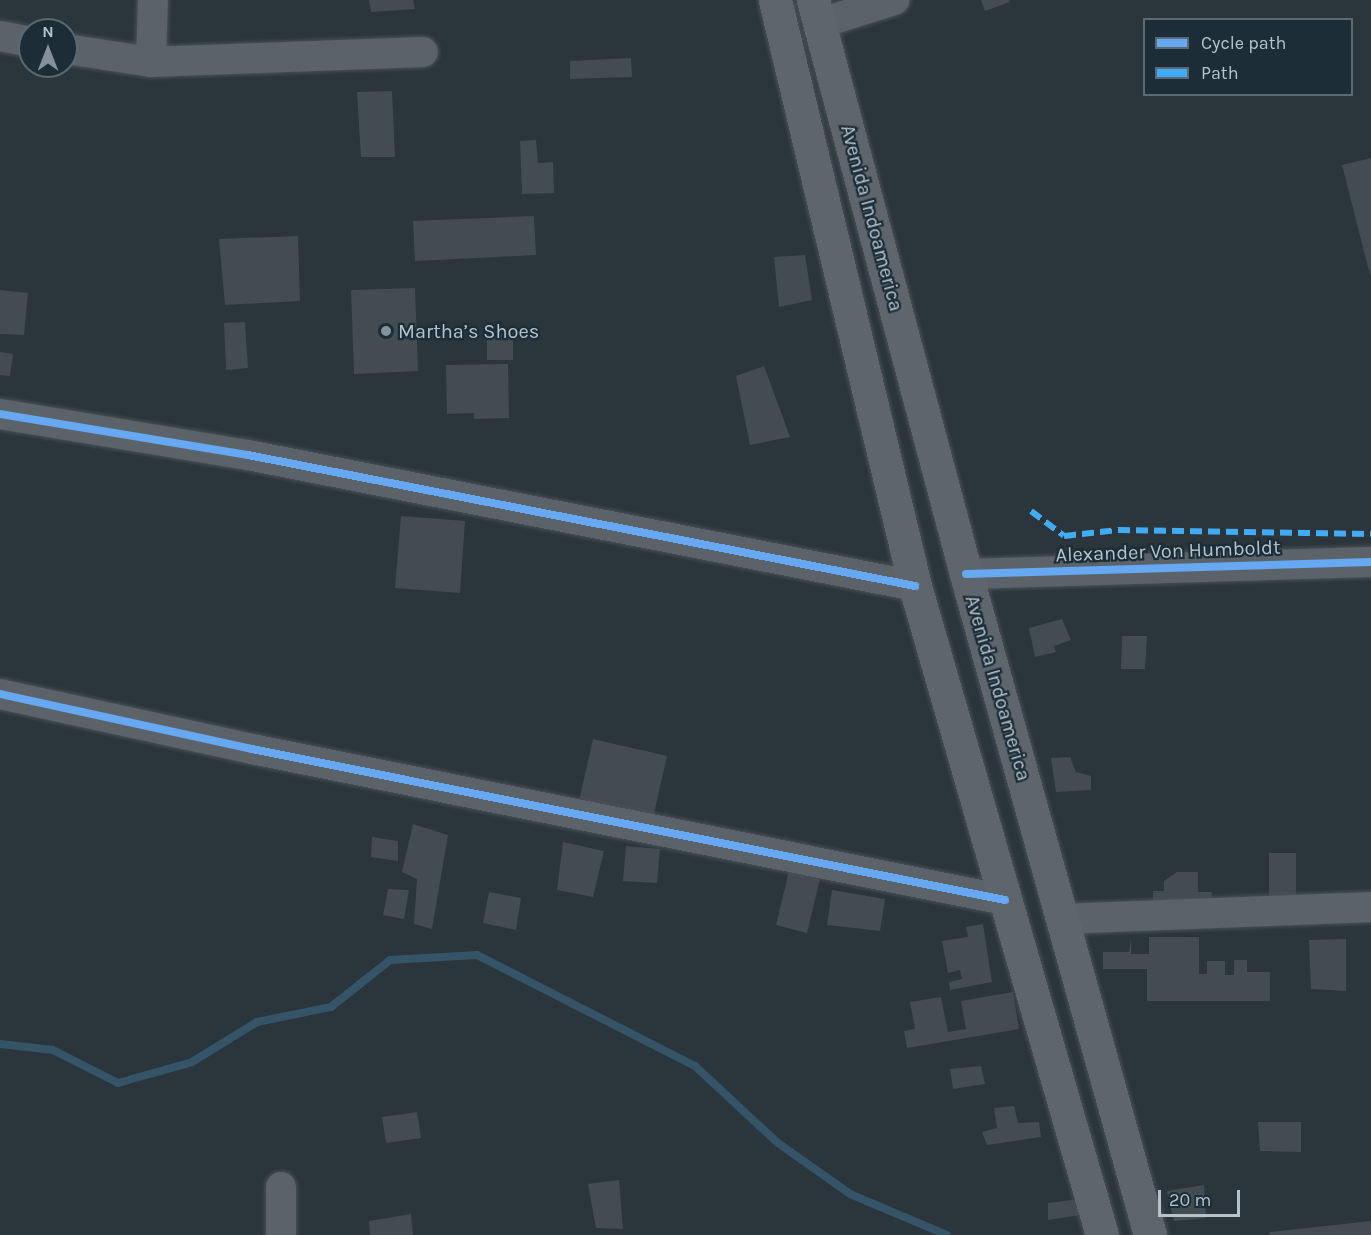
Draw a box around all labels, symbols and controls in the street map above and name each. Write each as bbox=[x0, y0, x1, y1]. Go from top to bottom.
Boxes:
north arrow bbox=[18, 18, 78, 78]
legend bbox=[1143, 18, 1353, 96]
text: N bbox=[42, 22, 54, 41]
text: Cycle path bbox=[1201, 32, 1286, 54]
text: Path bbox=[1201, 62, 1239, 84]
street label: Avenida Indoamerica bbox=[836, 122, 908, 314]
place label: Martha’s Shoes bbox=[398, 319, 539, 343]
marker: Martha’s Shoes bbox=[379, 324, 393, 338]
street label: Alexander Von Humboldt bbox=[1055, 535, 1281, 567]
street label: Avenida Indoamerica bbox=[960, 592, 1036, 784]
scale bar bbox=[1161, 1178, 1244, 1216]
text: 20 m bbox=[1169, 1189, 1211, 1211]

